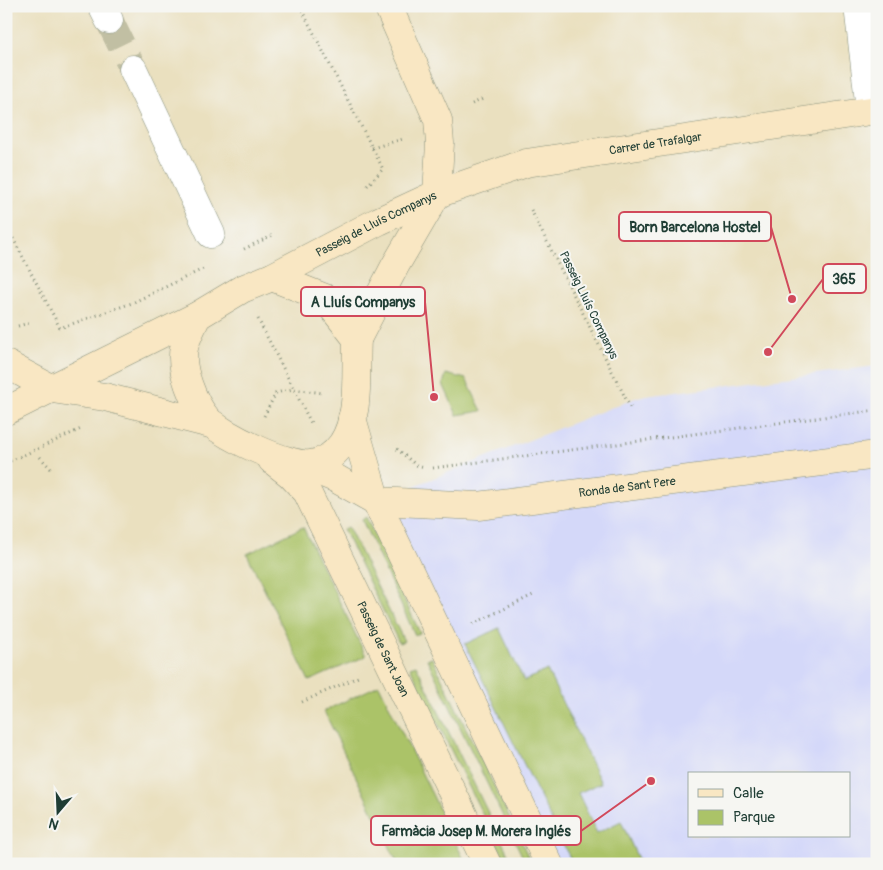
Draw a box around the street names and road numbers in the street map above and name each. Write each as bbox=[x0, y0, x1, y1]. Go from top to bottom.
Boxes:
street label: Carrer de Trafalgar bbox=[608, 129, 704, 158]
street label: Passeig de Lluís Companys bbox=[313, 188, 440, 261]
street label: Passeig Lluís Companys bbox=[556, 249, 621, 362]
street label: Ronda de Sant Pere bbox=[578, 474, 677, 501]
street label: Passeig de Sant Joan bbox=[353, 599, 412, 700]

